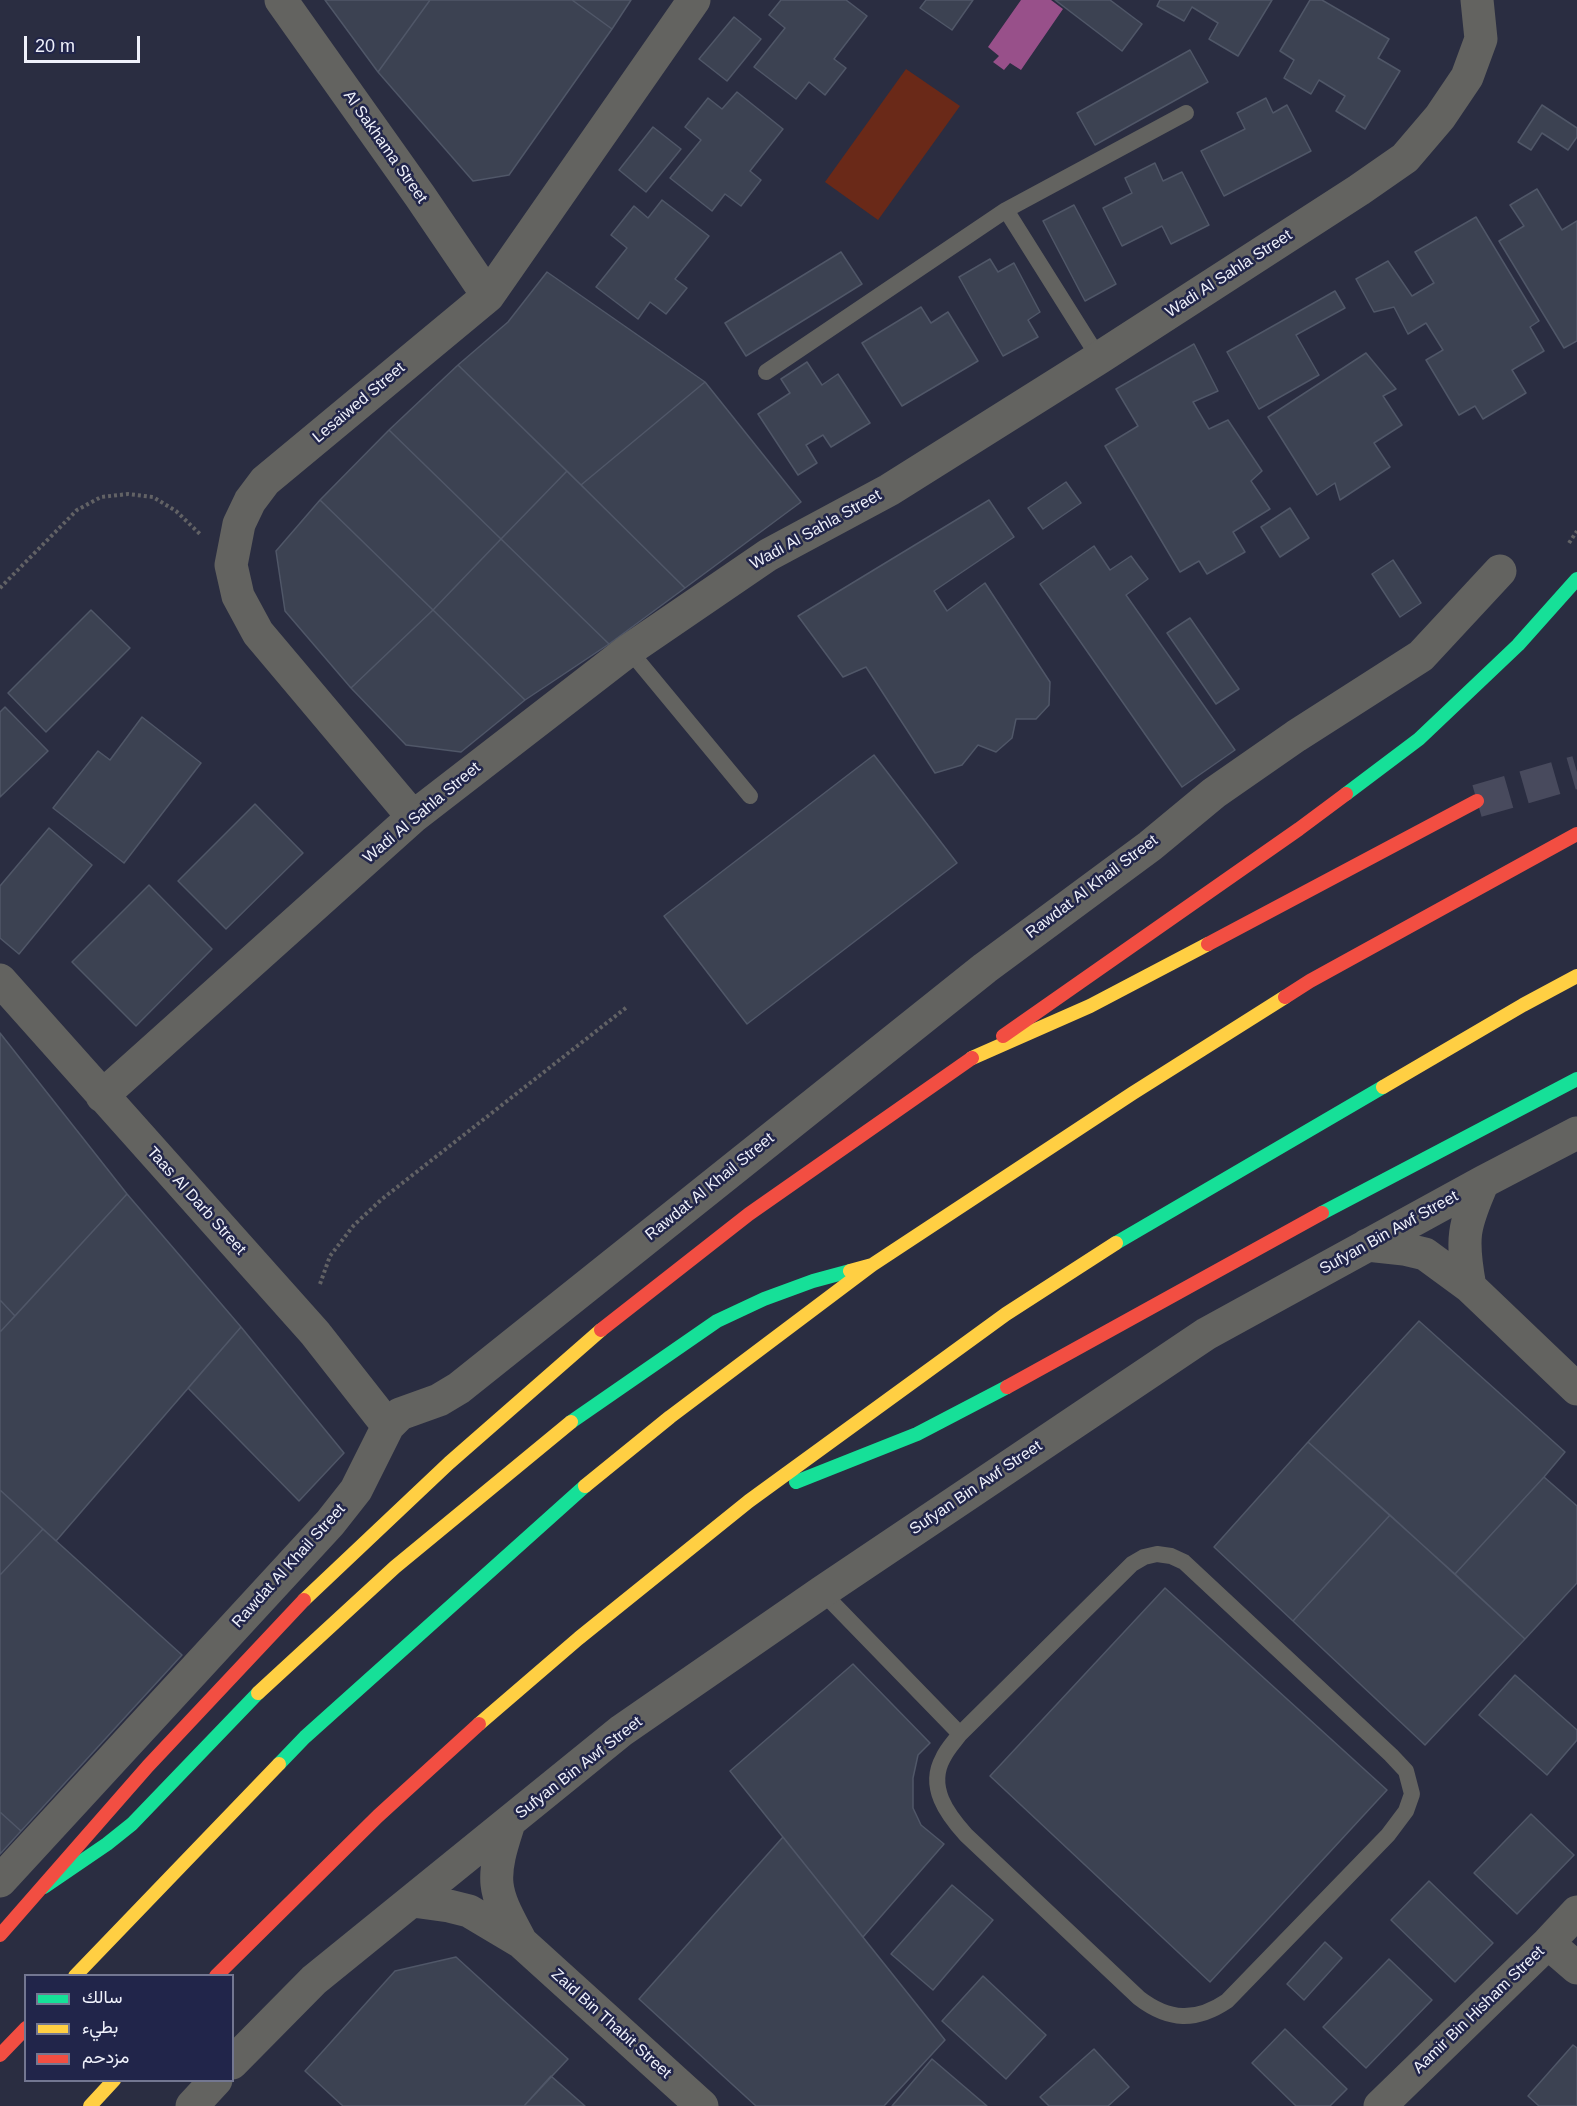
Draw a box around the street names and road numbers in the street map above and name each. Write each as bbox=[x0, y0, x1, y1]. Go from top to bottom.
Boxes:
street label: Al Sakhama Street bbox=[339, 87, 431, 207]
street label: Wadi Al Sahla Street bbox=[1162, 226, 1296, 322]
street label: Lesaiwed Street bbox=[309, 359, 409, 447]
street label: Wadi Al Sahla Street bbox=[747, 486, 885, 574]
street label: Wadi Al Sahla Street bbox=[360, 758, 484, 868]
street label: Rawdat Al Khail Street bbox=[1022, 831, 1162, 943]
street label: Rawdat Al Khail Street bbox=[642, 1129, 778, 1245]
street label: Taas Al Darb Street bbox=[142, 1143, 250, 1259]
street label: Sufyan Bin Awf Street bbox=[1316, 1187, 1462, 1279]
street label: Sufyan Bin Awf Street bbox=[906, 1437, 1046, 1539]
street label: Rawdat Al Khail Street bbox=[228, 1500, 350, 1632]
street label: Sufyan Bin Awf Street bbox=[512, 1713, 646, 1823]
street label: Aamir Bin Hisham Street bbox=[1409, 1942, 1549, 2078]
street label: Zaid Bin Thabit Street bbox=[547, 1965, 675, 2083]

